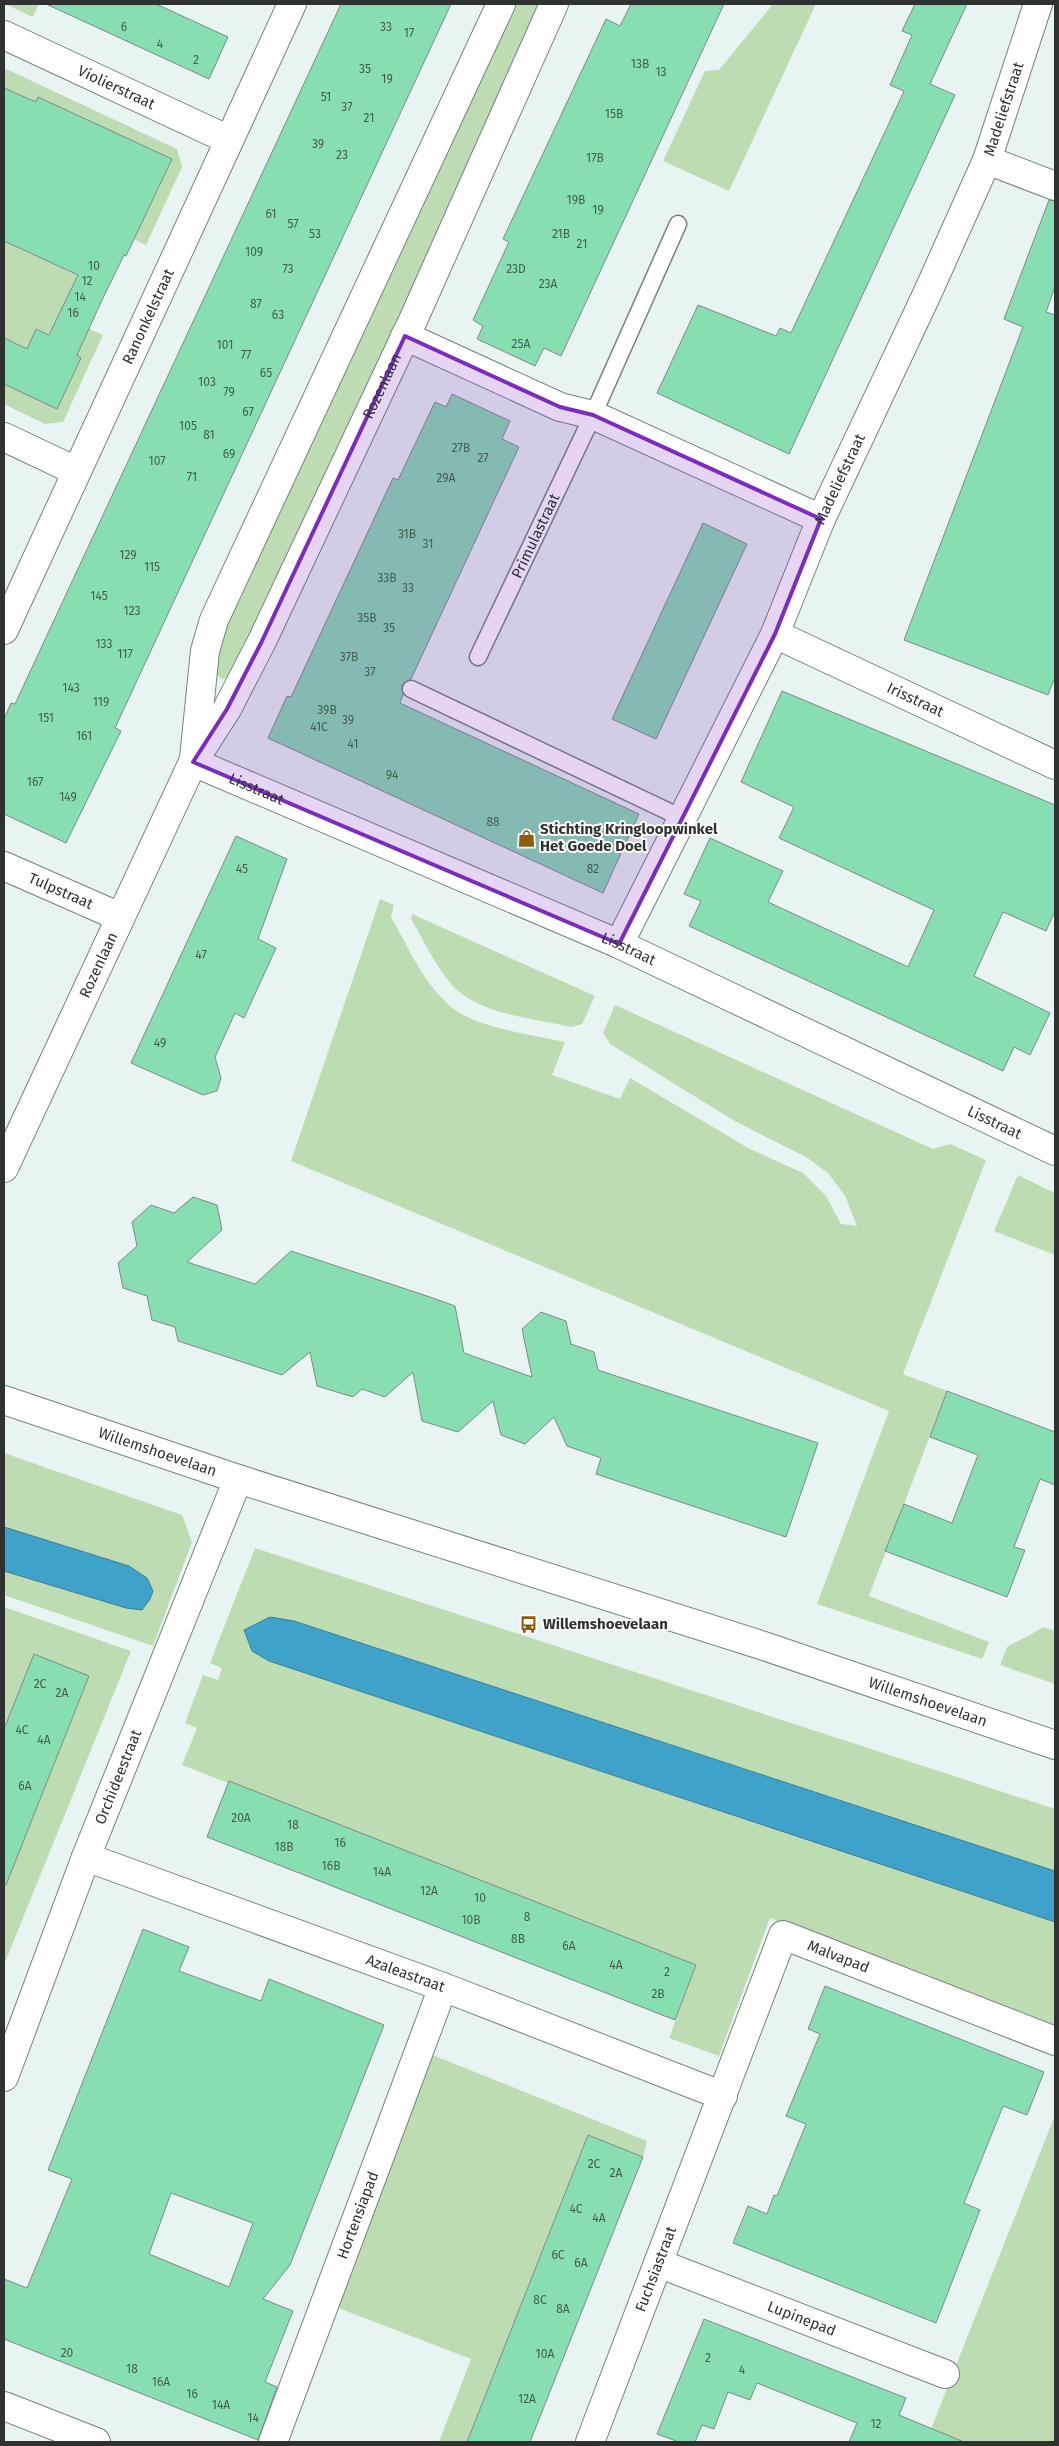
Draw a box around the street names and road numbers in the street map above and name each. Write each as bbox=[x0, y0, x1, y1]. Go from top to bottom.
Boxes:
street label: Madeliefstraat bbox=[980, 59, 1028, 159]
street label: Violierstraat bbox=[75, 62, 158, 113]
street label: Ranonkelstraat bbox=[118, 266, 178, 367]
street label: Rozenlaan bbox=[359, 350, 405, 422]
street label: Madeliefstraat bbox=[811, 430, 869, 527]
street label: Primulastraat bbox=[508, 490, 564, 581]
street label: Irisstraat bbox=[884, 679, 947, 721]
street label: Lisstraat bbox=[226, 769, 287, 809]
street label: Tulpstraat bbox=[26, 869, 96, 913]
street label: Rozenlaan bbox=[76, 929, 122, 1001]
street label: Lisstraat bbox=[599, 929, 659, 969]
street label: Lisstraat bbox=[965, 1102, 1025, 1143]
street label: Willemshoevelaan bbox=[96, 1423, 219, 1480]
street label: Willemshoevelaan bbox=[866, 1673, 990, 1730]
street label: Orchideestraat bbox=[91, 1726, 146, 1827]
street label: Malvapad bbox=[805, 1936, 872, 1977]
street label: Azaleastraat bbox=[364, 1951, 448, 1996]
street label: Hortensiapad bbox=[333, 2169, 382, 2262]
street label: Fuchsiastraat bbox=[631, 2223, 680, 2314]
street label: Lupinepad bbox=[765, 2297, 838, 2340]

